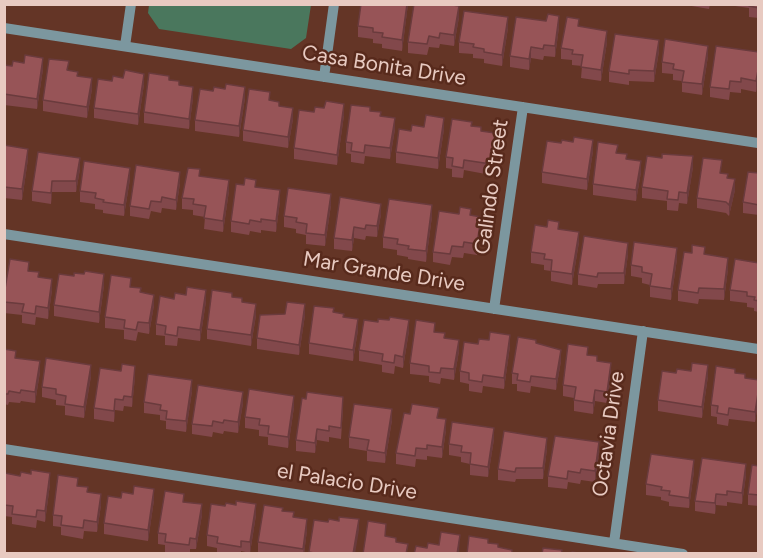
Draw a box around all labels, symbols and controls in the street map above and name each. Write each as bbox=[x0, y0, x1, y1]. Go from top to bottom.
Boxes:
street label: Casa Bonita Drive bbox=[300, 41, 468, 91]
street label: Galindo Street bbox=[470, 118, 514, 256]
street label: Mar Grande Drive bbox=[301, 247, 467, 297]
street label: Octavia Drive bbox=[588, 370, 630, 498]
street label: el Palacio Drive bbox=[275, 458, 419, 506]

